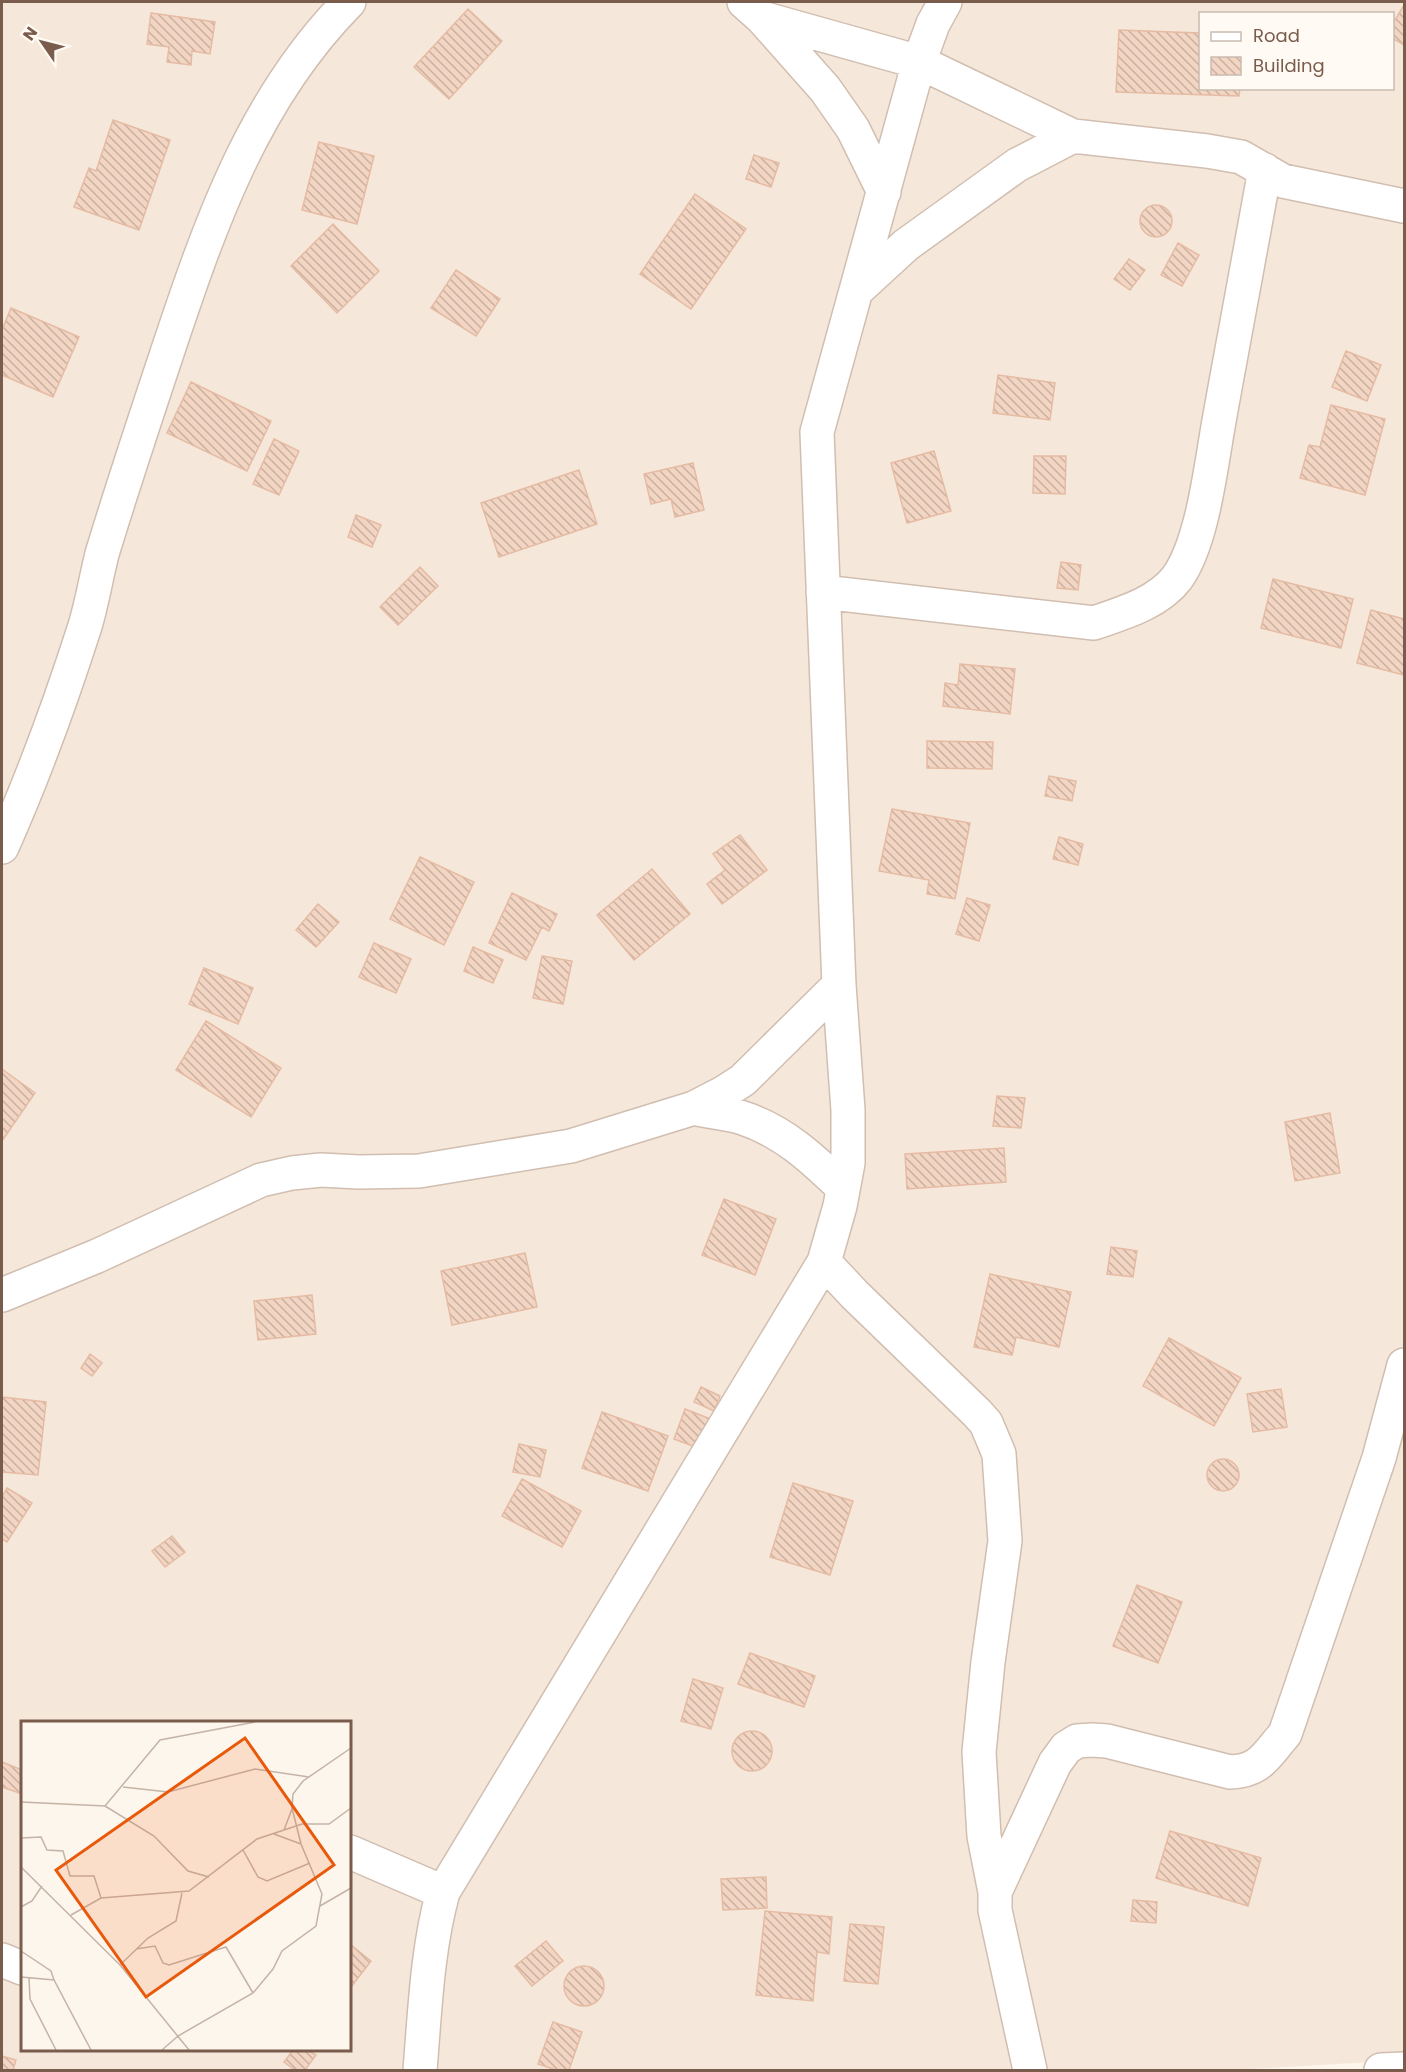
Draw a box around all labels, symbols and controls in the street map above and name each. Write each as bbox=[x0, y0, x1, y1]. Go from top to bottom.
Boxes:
north arrow bbox=[12, 12, 72, 72]
legend bbox=[1199, 12, 1394, 90]
text: N bbox=[17, 22, 43, 45]
text: Road bbox=[1253, 23, 1300, 48]
text: Building bbox=[1253, 53, 1325, 78]
inset map bbox=[21, 1721, 351, 2051]

